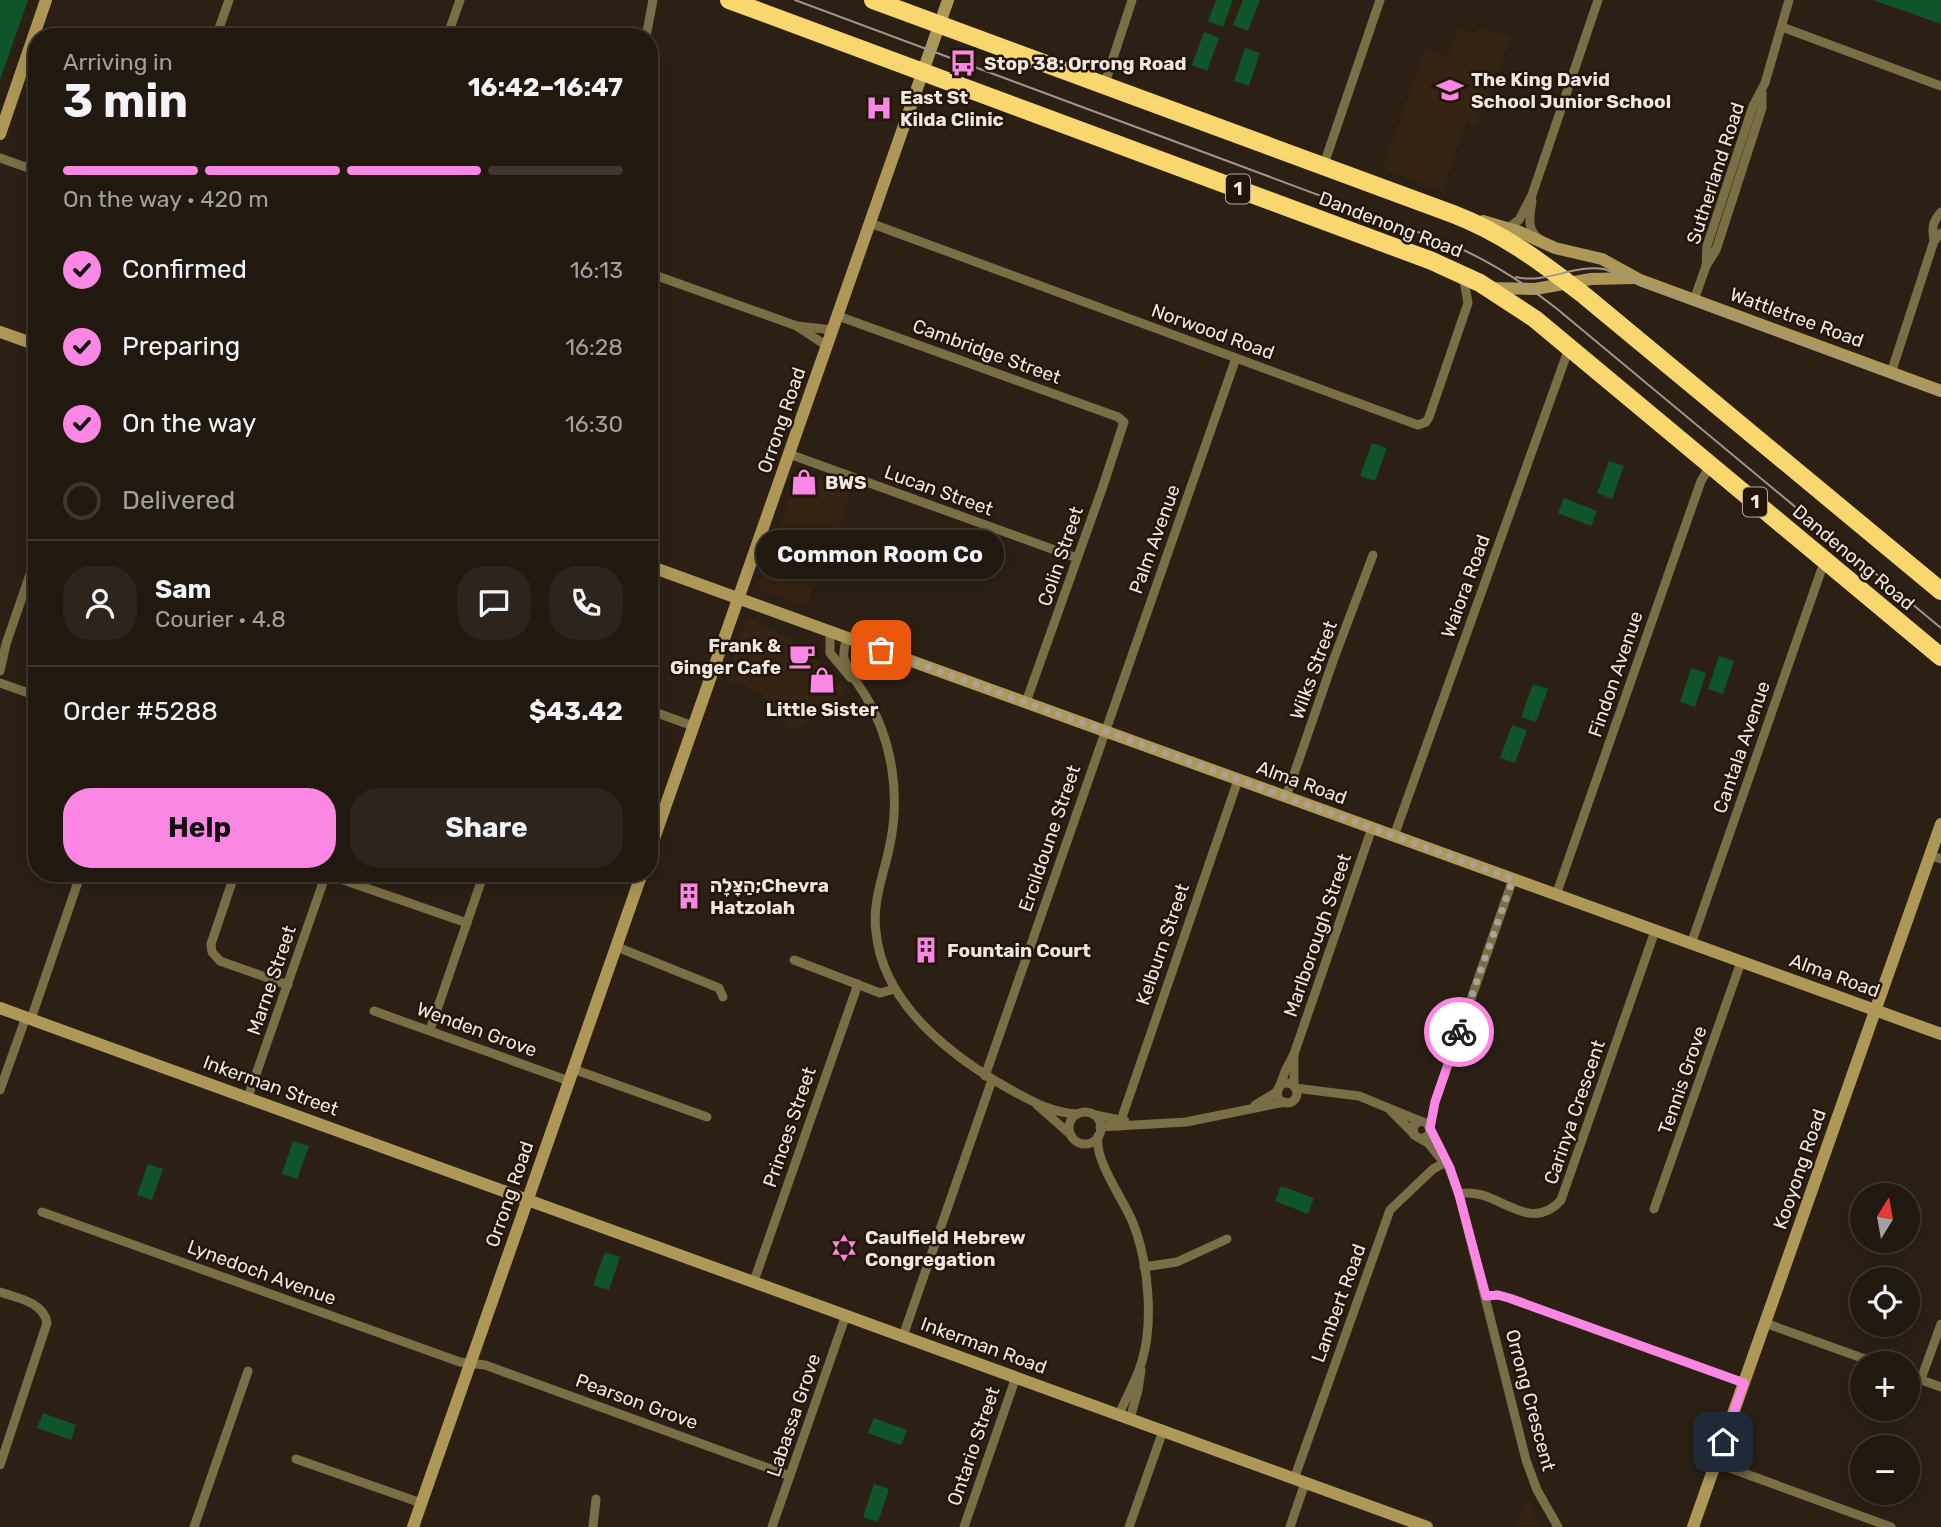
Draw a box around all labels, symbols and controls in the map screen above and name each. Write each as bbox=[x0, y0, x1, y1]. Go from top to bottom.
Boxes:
text: Arriving in bbox=[63, 48, 173, 76]
bus stop icon: Stop 38: Orrong Road bbox=[948, 48, 978, 78]
place label: Stop 38: Orrong Road bbox=[984, 52, 1187, 75]
place label: The King David School Junior School bbox=[1471, 68, 1671, 113]
text: 16:42–16:47 bbox=[468, 72, 623, 103]
text: 3 min bbox=[63, 74, 188, 129]
school or university icon: The King David School Junior School bbox=[1435, 75, 1465, 105]
place label: East St Kilda Clinic bbox=[900, 86, 1004, 131]
hospital icon: East St Kilda Clinic bbox=[864, 93, 894, 123]
street label: Sutherland Road bbox=[1682, 99, 1749, 247]
road number: 1 bbox=[1226, 174, 1250, 204]
text: On the way · 420 m bbox=[63, 185, 269, 213]
street label: Dandenong Road bbox=[1316, 186, 1466, 262]
icon: check bbox=[63, 251, 101, 289]
text: Confirmed bbox=[122, 254, 247, 285]
text: 16:13 bbox=[570, 256, 623, 284]
street label: Wattletree Road bbox=[1727, 283, 1867, 352]
street label: Norwood Road bbox=[1148, 299, 1277, 364]
street label: Cambridge Street bbox=[910, 314, 1065, 389]
icon: check bbox=[63, 328, 101, 366]
text: Preparing bbox=[122, 331, 240, 362]
text: 16:28 bbox=[565, 333, 623, 361]
street label: Orrong Road bbox=[753, 364, 810, 476]
icon: check bbox=[63, 405, 101, 443]
text: On the way bbox=[122, 408, 256, 439]
text: 16:30 bbox=[565, 410, 623, 438]
street label: Lucan Street bbox=[881, 460, 997, 521]
shop icon: BWS bbox=[789, 467, 819, 497]
place label: BWS bbox=[825, 471, 867, 494]
street label: Palm Avenue bbox=[1124, 481, 1185, 597]
text: Delivered bbox=[122, 485, 235, 516]
road number: 1 bbox=[1743, 488, 1767, 516]
street label: Dandenong Road bbox=[1788, 500, 1919, 615]
street label: Colin Street bbox=[1033, 503, 1088, 609]
callout: Common Room Co bbox=[757, 531, 1005, 580]
street label: Waiora Road bbox=[1436, 531, 1495, 641]
text: Common Room Co bbox=[777, 540, 983, 568]
button: person bbox=[63, 566, 137, 640]
button: chat bbox=[457, 566, 531, 640]
button: phone bbox=[549, 566, 623, 640]
text: Sam bbox=[155, 574, 211, 605]
text: Courier · 4.8 bbox=[155, 605, 286, 633]
street label: Findon Avenue bbox=[1583, 608, 1648, 740]
street label: Wilks Street bbox=[1285, 617, 1342, 723]
pin bbox=[851, 620, 911, 680]
icon: bag bbox=[862, 631, 900, 669]
place label: Frank & Ginger Cafe bbox=[670, 634, 781, 679]
cafe icon: Frank & Ginger Cafe bbox=[787, 641, 817, 671]
shop icon: Little Sister bbox=[807, 665, 837, 695]
street label: Cantala Avenue bbox=[1708, 678, 1775, 816]
text: Order #5288 bbox=[63, 696, 218, 727]
text: $43.42 bbox=[529, 696, 623, 727]
place label: Little Sister bbox=[766, 698, 879, 721]
street label: Alma Road bbox=[1254, 756, 1350, 809]
street label: Ercildoune Street bbox=[1014, 761, 1086, 915]
button: Help bbox=[63, 788, 336, 868]
button: Share bbox=[350, 788, 623, 868]
street label: Marlborough Street bbox=[1279, 850, 1356, 1020]
place label: הַצָּלָה;Chevra Hatzolah bbox=[710, 874, 829, 919]
street label: Kelburn Street bbox=[1131, 880, 1194, 1008]
building icon: הַצָּלָה;Chevra Hatzolah bbox=[674, 881, 704, 911]
street label: Marne Street bbox=[242, 922, 301, 1038]
building icon: Fountain Court bbox=[911, 935, 941, 965]
place label: Fountain Court bbox=[947, 939, 1091, 962]
street label: Alma Road bbox=[1787, 949, 1883, 1002]
street label: Wenden Grove bbox=[413, 997, 540, 1062]
courier bbox=[1424, 997, 1494, 1067]
icon: bike bbox=[1440, 1013, 1478, 1051]
street label: Tennis Grove bbox=[1653, 1023, 1712, 1137]
street label: Carinya Crescent bbox=[1539, 1036, 1610, 1187]
street label: Inkerman Street bbox=[200, 1050, 342, 1121]
street label: Princes Street bbox=[758, 1063, 821, 1190]
street label: Kooyong Road bbox=[1768, 1106, 1831, 1232]
street label: Orrong Road bbox=[481, 1138, 538, 1250]
north arrow bbox=[1850, 1183, 1920, 1253]
map controls bbox=[1850, 1183, 1920, 1505]
place label: Caulfield Hebrew Congregation bbox=[865, 1226, 1026, 1271]
synagogue icon: Caulfield Hebrew Congregation bbox=[829, 1233, 859, 1263]
street label: Lynedoch Avenue bbox=[184, 1235, 339, 1310]
street label: Lambert Road bbox=[1306, 1241, 1371, 1366]
button: locate bbox=[1850, 1267, 1920, 1337]
street label: Inkerman Road bbox=[918, 1312, 1050, 1379]
street label: Orrong Crescent bbox=[1501, 1327, 1561, 1474]
street label: Labassa Grove bbox=[762, 1351, 825, 1480]
button: + bbox=[1850, 1351, 1920, 1421]
street label: Pearson Grove bbox=[573, 1369, 701, 1434]
street label: Ontario Street bbox=[942, 1383, 1005, 1509]
pin bbox=[1693, 1412, 1753, 1472]
icon: home bbox=[1704, 1423, 1742, 1461]
button: − bbox=[1850, 1435, 1920, 1505]

